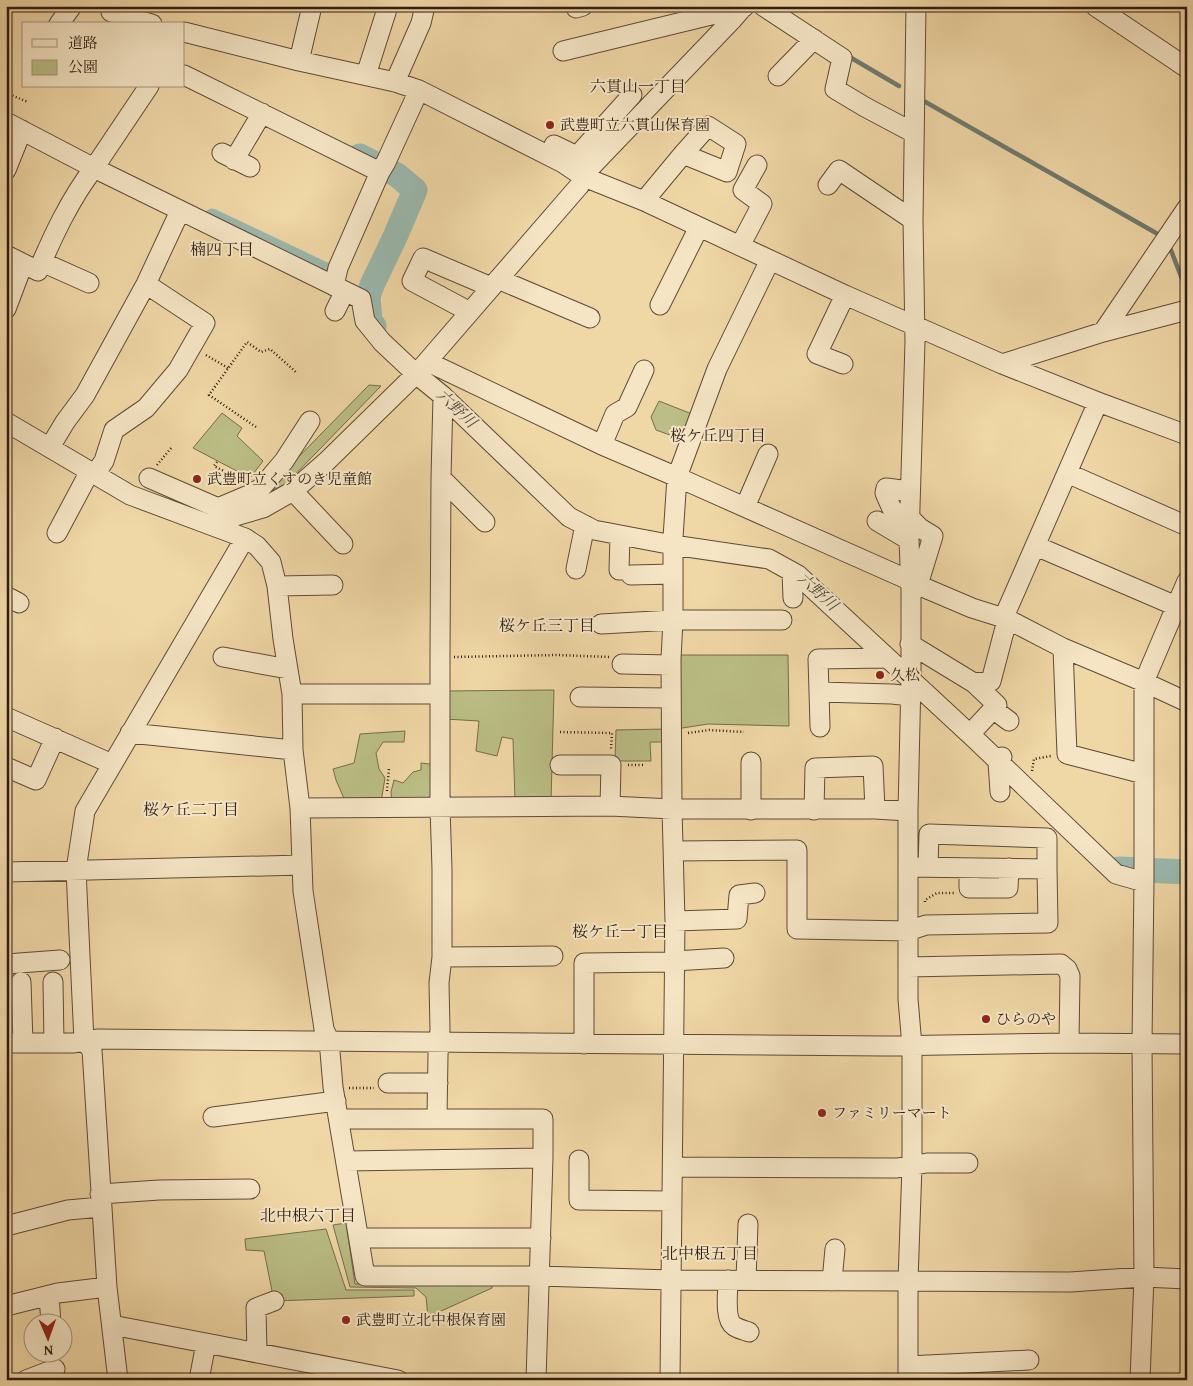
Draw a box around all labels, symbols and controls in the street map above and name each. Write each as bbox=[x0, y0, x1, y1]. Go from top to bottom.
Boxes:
legend bbox=[22, 22, 185, 88]
text: 道路 bbox=[68, 32, 98, 53]
text: 公園 bbox=[68, 56, 98, 77]
district label: 六貫山一丁目 bbox=[590, 74, 686, 98]
place label: 武豊町立六貫山保育園 bbox=[560, 114, 710, 135]
marker: 武豊町立六貫山保育園 bbox=[544, 119, 556, 131]
district label: 楠四丁目 bbox=[190, 237, 254, 261]
water label: 六野川 bbox=[431, 383, 484, 435]
district label: 桜ケ丘四丁目 bbox=[670, 423, 766, 447]
place label: 武豊町立くすのき児童館 bbox=[207, 468, 372, 489]
marker: 武豊町立くすのき児童館 bbox=[191, 473, 203, 485]
water label: 六野川 bbox=[792, 566, 845, 617]
district label: 桜ケ丘三丁目 bbox=[499, 613, 595, 637]
place label: 久松 bbox=[890, 664, 920, 685]
marker: 久松 bbox=[874, 669, 886, 681]
district label: 桜ケ丘二丁目 bbox=[143, 797, 239, 821]
district label: 桜ケ丘一丁目 bbox=[572, 919, 668, 943]
place label: ひらのや bbox=[996, 1008, 1056, 1029]
marker: ひらのや bbox=[980, 1013, 992, 1025]
place label: ファミリーマート bbox=[832, 1102, 952, 1123]
marker: ファミリーマート bbox=[816, 1107, 828, 1119]
district label: 北中根六丁目 bbox=[260, 1203, 356, 1227]
district label: 北中根五丁目 bbox=[662, 1241, 758, 1265]
place label: 武豊町立北中根保育園 bbox=[356, 1309, 506, 1330]
north arrow bbox=[22, 1314, 72, 1364]
marker: 武豊町立北中根保育園 bbox=[340, 1314, 352, 1326]
text: N bbox=[43, 1341, 53, 1361]

